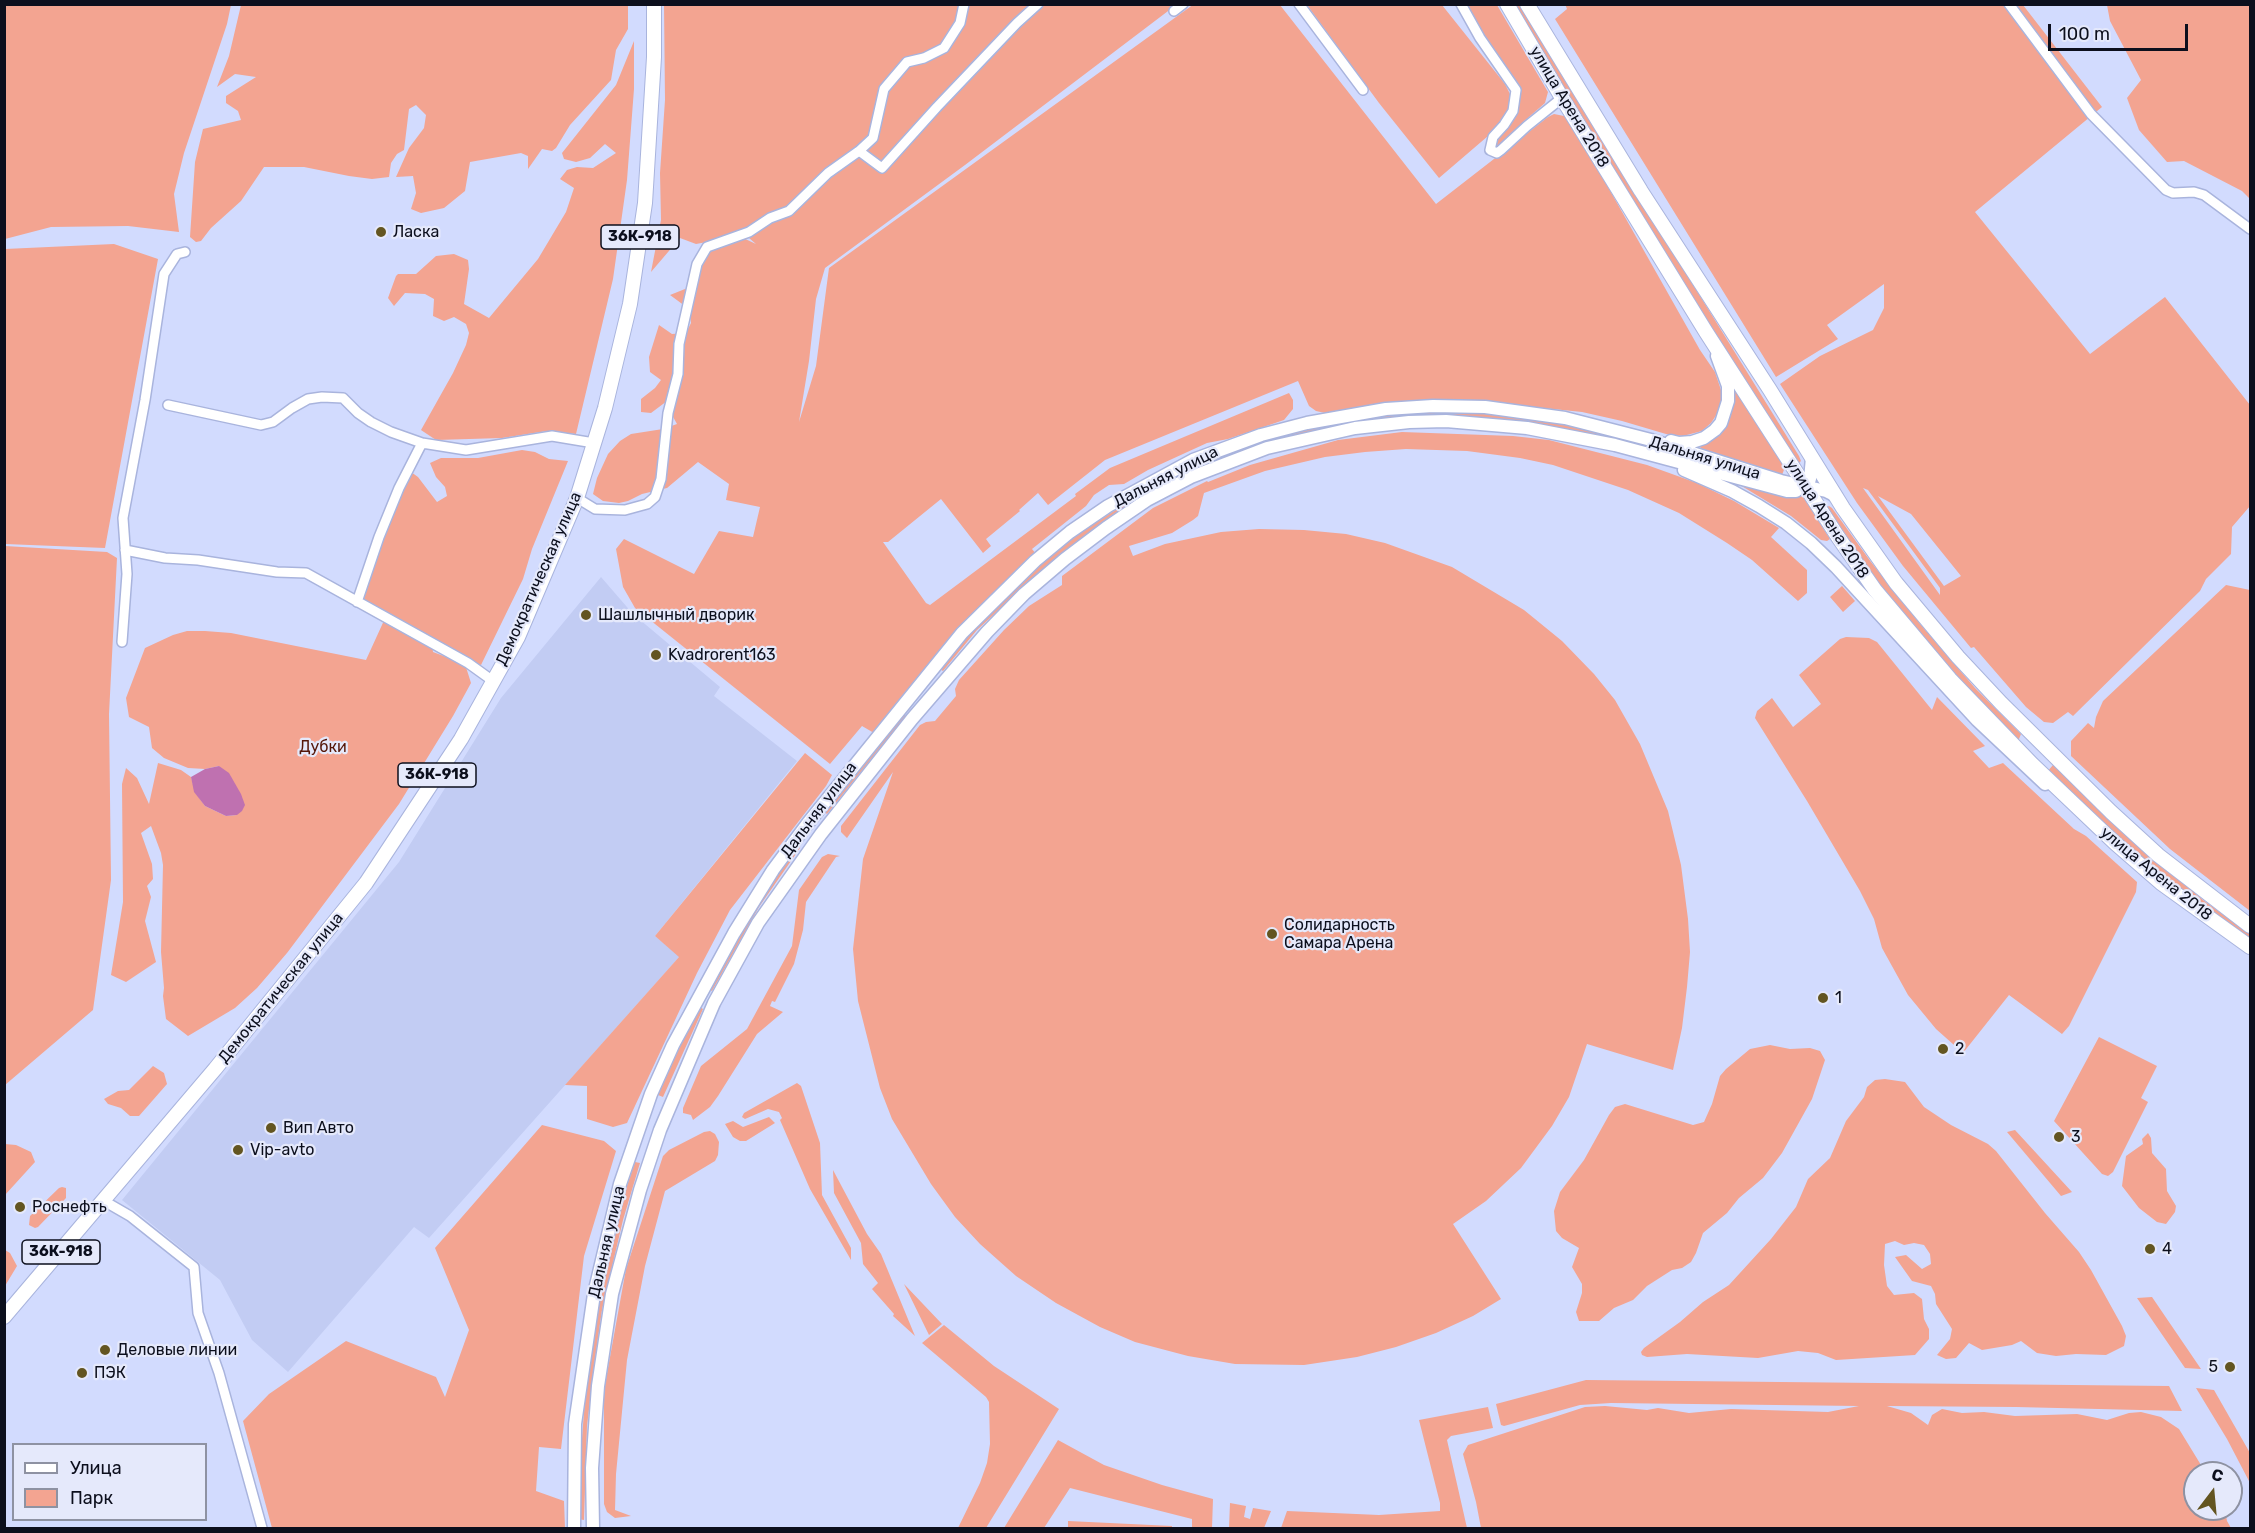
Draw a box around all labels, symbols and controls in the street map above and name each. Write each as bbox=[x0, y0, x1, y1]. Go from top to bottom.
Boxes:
scale bar bbox=[2051, 12, 2190, 50]
text: 100 m bbox=[2059, 23, 2110, 45]
street label: улица Арена 2018 bbox=[1525, 43, 1613, 171]
place label: Ласка bbox=[393, 222, 439, 242]
marker: Ласка bbox=[374, 225, 388, 239]
road number: 36К-918 bbox=[601, 225, 679, 249]
street label: Дальняя улица bbox=[1647, 432, 1763, 484]
street label: Дальняя улица bbox=[1111, 442, 1221, 512]
street label: улица Арена 2018 bbox=[1781, 456, 1873, 582]
street label: Демократическая улица bbox=[492, 489, 586, 669]
place label: Шашлычный дворик bbox=[598, 605, 755, 625]
marker: Шашлычный дворик bbox=[579, 608, 593, 622]
place label: Kvadrorent163 bbox=[668, 645, 776, 665]
marker: Kvadrorent163 bbox=[649, 648, 663, 662]
park label: Дубки bbox=[299, 737, 347, 757]
street label: Дальняя улица bbox=[777, 758, 861, 862]
road number: 36К-918 bbox=[398, 763, 476, 787]
street label: улица Арена 2018 bbox=[2096, 823, 2216, 925]
street label: Демократическая улица bbox=[214, 909, 348, 1067]
place label: Солидарность Самара Арена bbox=[1284, 915, 1395, 953]
marker: Солидарность Самара Арена bbox=[1265, 927, 1279, 941]
place label: 1 bbox=[1835, 988, 1842, 1008]
marker: 1 bbox=[1816, 991, 1830, 1005]
place label: 2 bbox=[1955, 1039, 1964, 1059]
marker: 2 bbox=[1936, 1042, 1950, 1056]
place label: Вип Авто bbox=[283, 1118, 354, 1138]
marker: Вип Авто bbox=[264, 1121, 278, 1135]
place label: 3 bbox=[2071, 1127, 2081, 1147]
marker: 3 bbox=[2052, 1130, 2066, 1144]
place label: Vip-avto bbox=[250, 1140, 314, 1160]
marker: Vip-avto bbox=[231, 1143, 245, 1157]
street label: Дальняя улица bbox=[585, 1184, 629, 1300]
place label: Роснефть bbox=[32, 1197, 107, 1217]
marker: Роснефть bbox=[13, 1200, 27, 1214]
place label: 4 bbox=[2162, 1239, 2172, 1259]
road number: 36К-918 bbox=[22, 1240, 100, 1264]
marker: 4 bbox=[2143, 1242, 2157, 1256]
place label: Деловые линии bbox=[117, 1340, 237, 1360]
marker: Деловые линии bbox=[98, 1343, 112, 1357]
place label: 5 bbox=[2208, 1357, 2218, 1377]
marker: 5 bbox=[2223, 1360, 2237, 1374]
place label: ПЭК bbox=[94, 1363, 126, 1383]
marker: ПЭК bbox=[75, 1366, 89, 1380]
legend bbox=[12, 1443, 207, 1521]
text: Улица bbox=[70, 1457, 122, 1479]
north arrow bbox=[2183, 1461, 2243, 1521]
text: С bbox=[2210, 1464, 2226, 1486]
text: Парк bbox=[70, 1487, 113, 1509]

